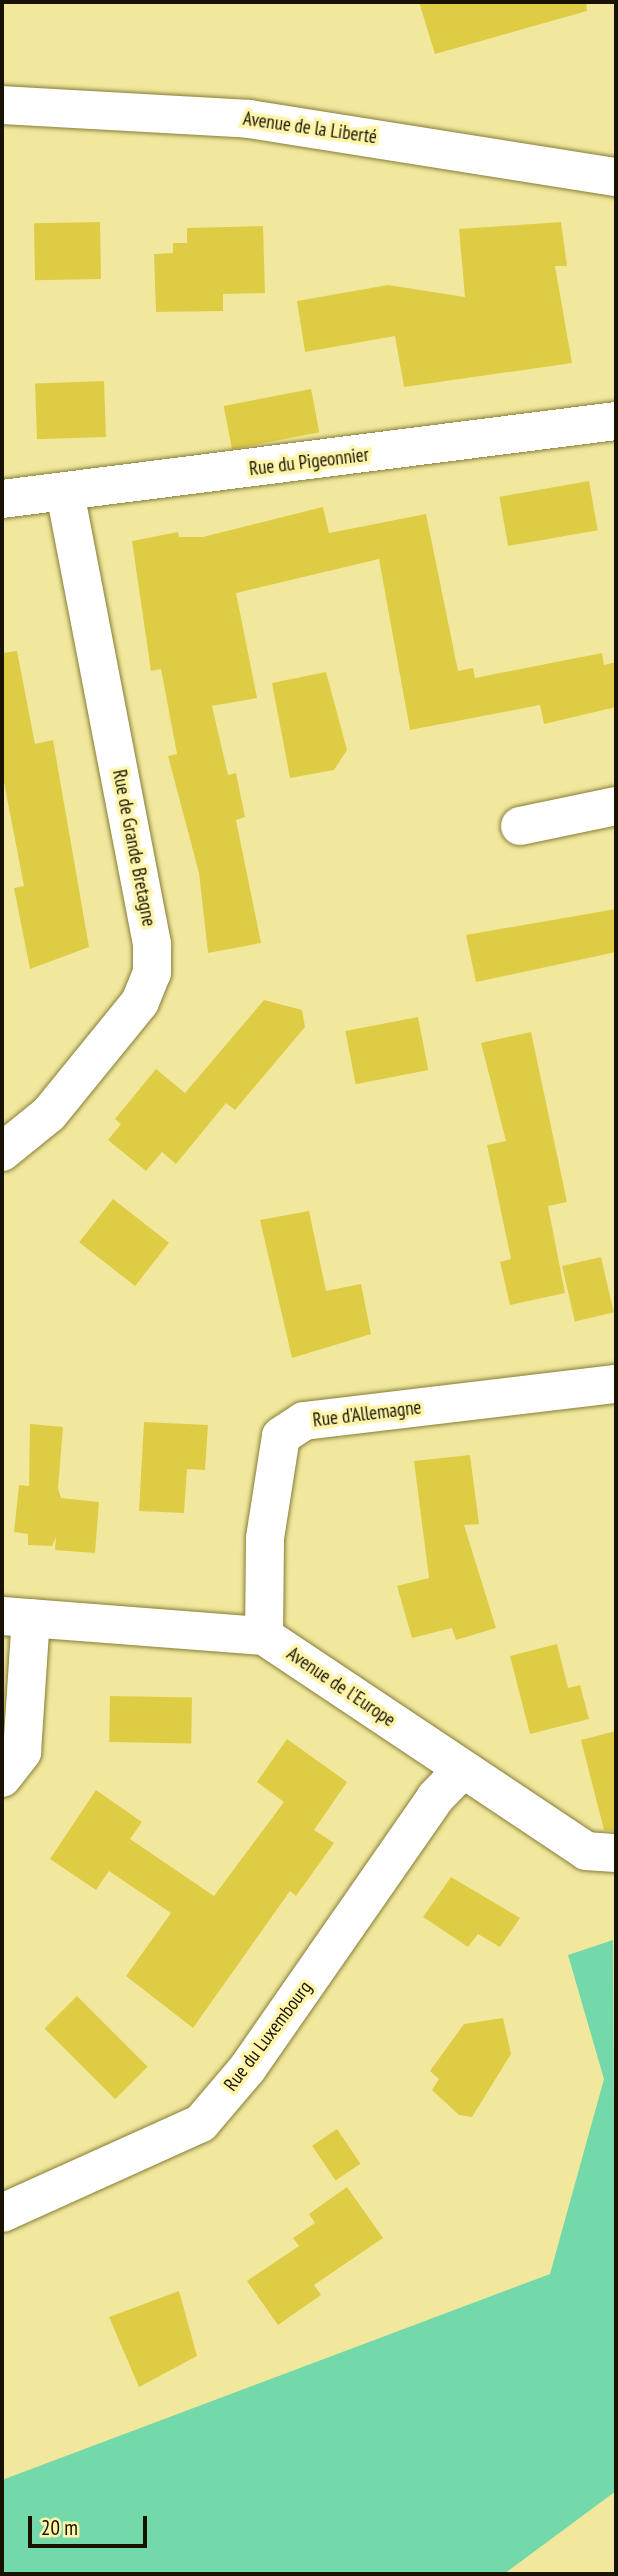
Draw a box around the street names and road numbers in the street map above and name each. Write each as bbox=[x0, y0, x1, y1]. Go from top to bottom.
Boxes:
street label: Avenue de la Liberté bbox=[242, 107, 378, 149]
street label: Rue du Pigeonnier bbox=[248, 443, 370, 481]
street label: Rue de Grande Bretagne bbox=[108, 768, 160, 928]
street label: Rue d'Allemagne bbox=[311, 1396, 423, 1432]
street label: Avenue de l'Europe bbox=[282, 1642, 400, 1732]
street label: Rue du Luxembourg bbox=[219, 1977, 317, 2095]

